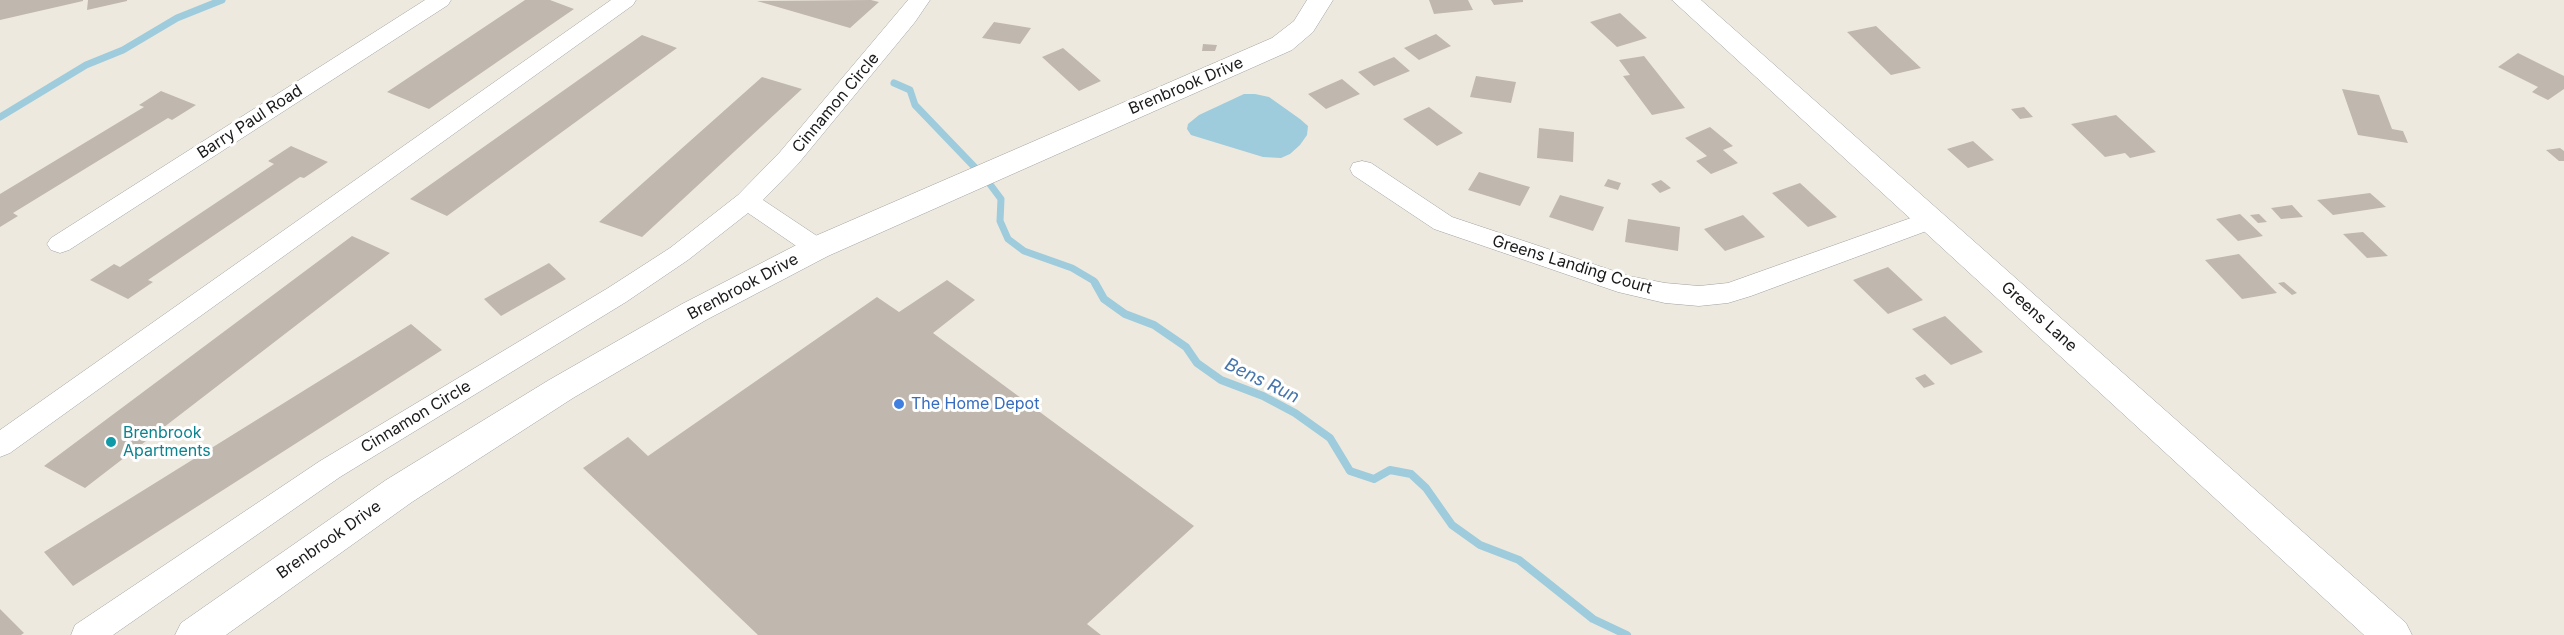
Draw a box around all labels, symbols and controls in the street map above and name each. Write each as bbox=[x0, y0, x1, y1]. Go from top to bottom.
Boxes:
street label: Cinnamon Circle bbox=[789, 49, 883, 157]
street label: Brenbrook Drive bbox=[1126, 53, 1246, 119]
street label: Barry Paul Road bbox=[194, 81, 306, 163]
street label: Greens Landing Court bbox=[1490, 232, 1654, 298]
street label: Brenbrook Drive bbox=[684, 250, 802, 324]
street label: Greens Lane bbox=[1997, 278, 2081, 356]
water label: Bens Run bbox=[1221, 354, 1303, 408]
street label: Cinnamon Circle bbox=[358, 377, 474, 457]
place label: The Home Depot bbox=[911, 394, 1039, 414]
marker: The Home Depot bbox=[892, 397, 906, 411]
place label: Brenbrook Apartments bbox=[123, 423, 211, 461]
marker: Brenbrook Apartments bbox=[104, 435, 118, 449]
street label: Brenbrook Drive bbox=[273, 497, 385, 583]

